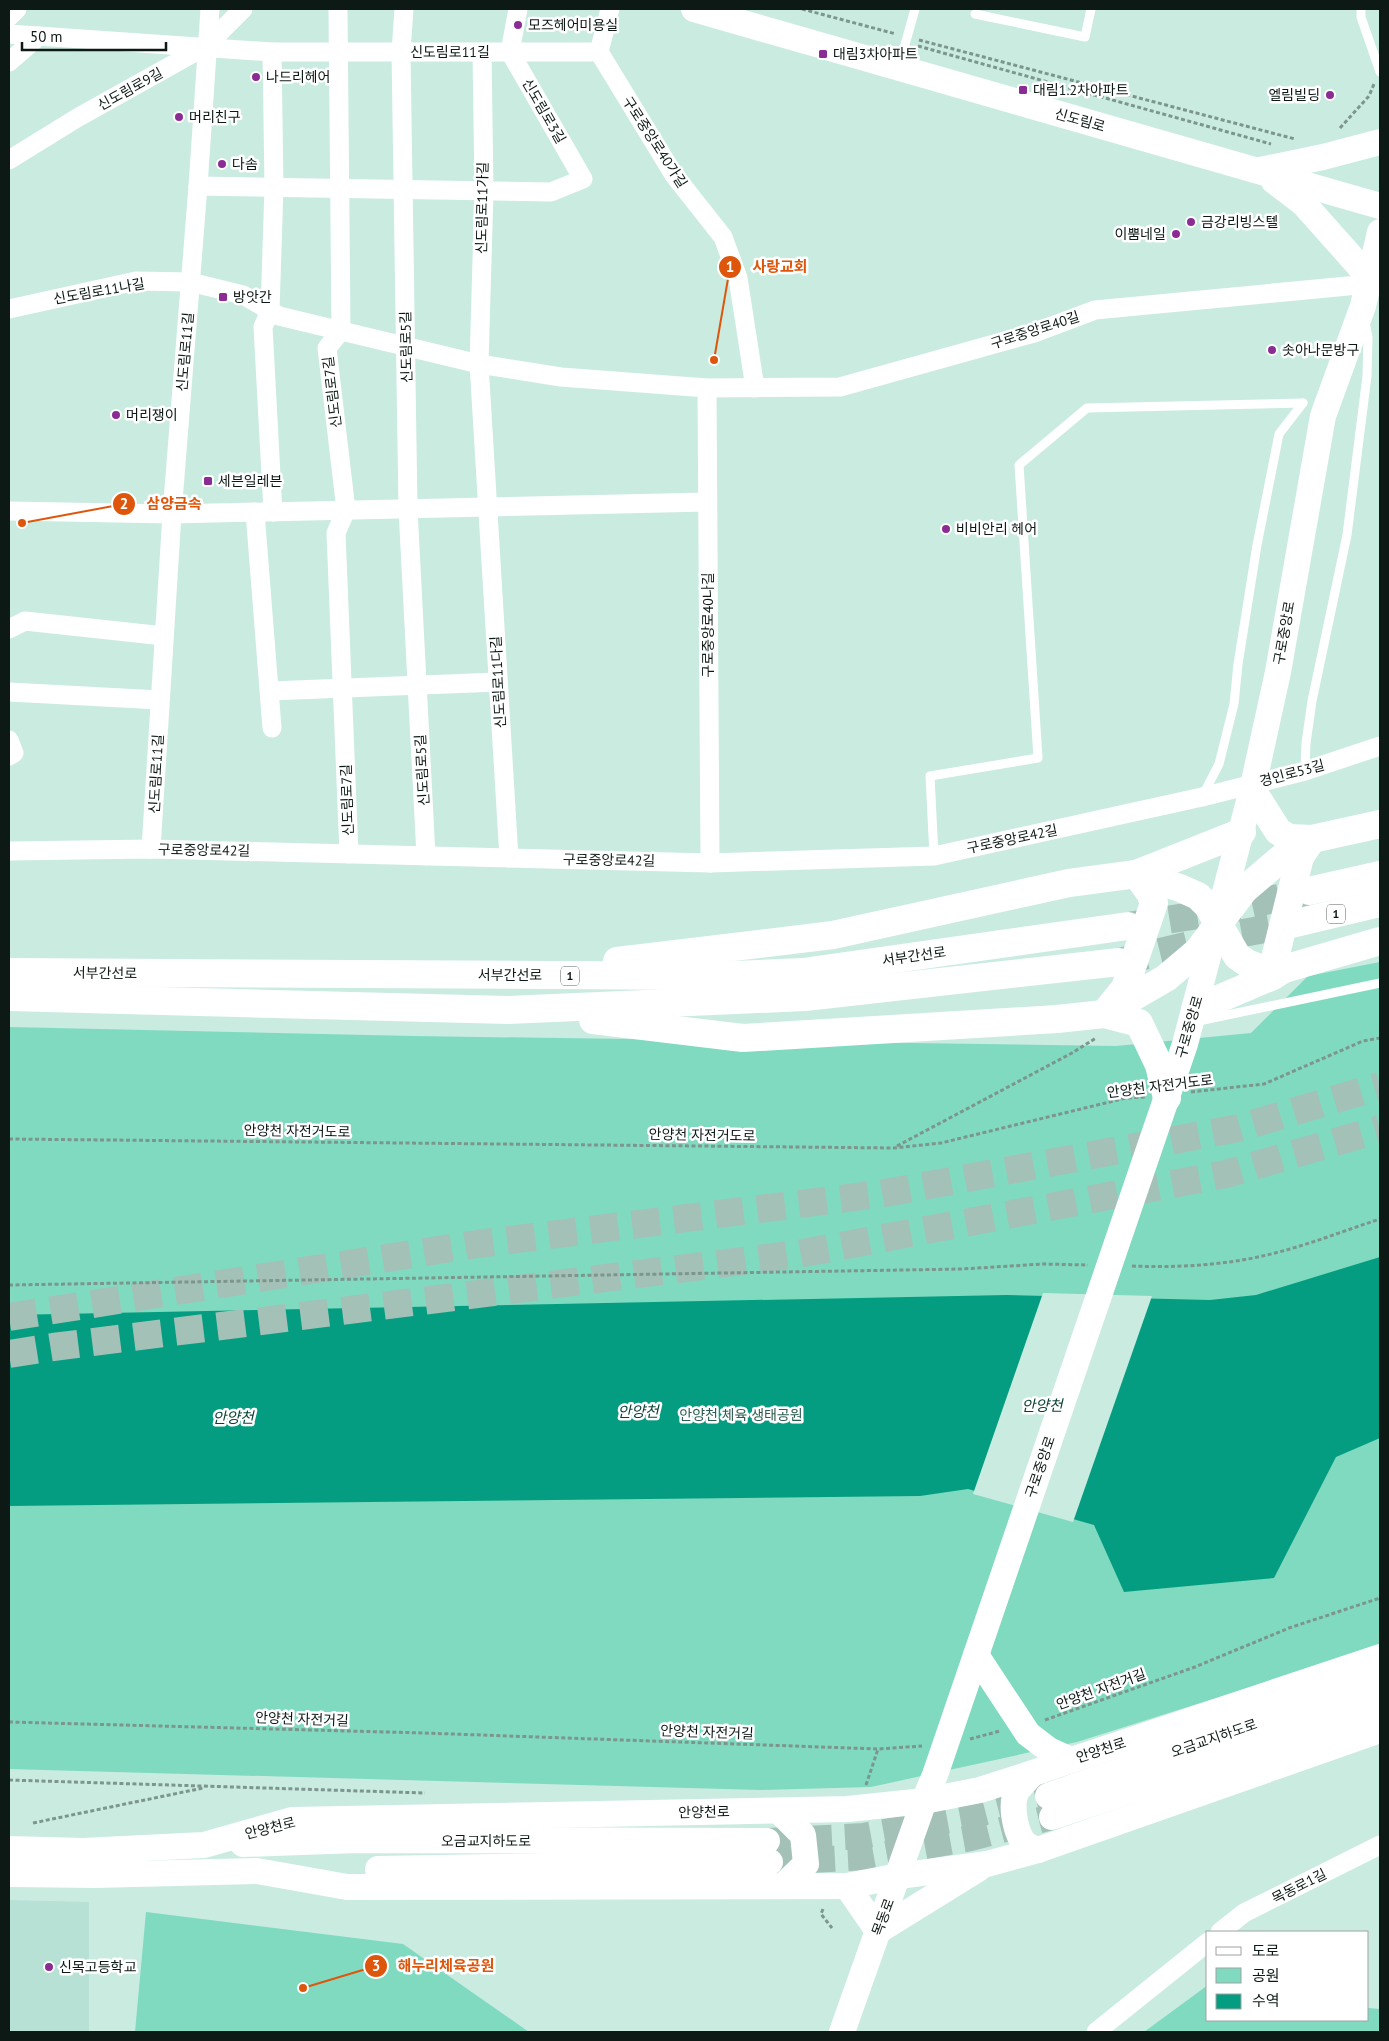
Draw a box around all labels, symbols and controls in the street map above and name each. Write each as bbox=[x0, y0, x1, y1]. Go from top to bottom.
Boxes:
place label: 모즈헤어미용실 bbox=[528, 16, 618, 34]
marker: 모즈헤어미용실 bbox=[512, 19, 524, 31]
scale bar bbox=[22, 20, 166, 52]
text: 50 m bbox=[30, 27, 63, 46]
street label: 신도림로11길 bbox=[410, 43, 490, 61]
place label: 대림3차아파트 bbox=[833, 45, 918, 63]
marker: 대림3차아파트 bbox=[817, 48, 829, 60]
street label: 신도림로9길 bbox=[94, 64, 166, 114]
place label: 나드리헤어 bbox=[266, 68, 330, 86]
marker: 나드리헤어 bbox=[250, 71, 262, 83]
street label: 신도림로3길 bbox=[518, 75, 570, 147]
place label: 대림1.2차아파트 bbox=[1033, 81, 1129, 99]
marker: 대림1.2차아파트 bbox=[1017, 84, 1029, 96]
place label: 엘림빌딩 bbox=[1268, 86, 1320, 104]
marker: 엘림빌딩 bbox=[1324, 89, 1336, 101]
street label: 구로중앙로40가길 bbox=[619, 93, 691, 191]
street label: 신도림로 bbox=[1053, 104, 1107, 136]
place label: 머리친구 bbox=[189, 108, 241, 126]
marker: 머리친구 bbox=[173, 111, 185, 123]
place label: 다솜 bbox=[232, 155, 258, 173]
marker: 다솜 bbox=[216, 158, 228, 170]
street label: 신도림로11가길 bbox=[472, 162, 492, 254]
place label: 금강리빙스텔 bbox=[1201, 213, 1278, 231]
marker: 금강리빙스텔 bbox=[1185, 216, 1197, 228]
place label: 이뿜네일 bbox=[1114, 225, 1166, 243]
marker: 이뿜네일 bbox=[1170, 228, 1182, 240]
callout: 사랑교회 bbox=[717, 252, 817, 282]
text: 1 bbox=[726, 257, 734, 276]
text: 사랑교회 bbox=[752, 257, 808, 276]
street label: 신도림로11나길 bbox=[52, 274, 146, 308]
place label: 방앗간 bbox=[233, 288, 272, 306]
marker: 방앗간 bbox=[217, 291, 229, 303]
street label: 구로중앙로40길 bbox=[988, 307, 1082, 353]
street label: 신도림로5길 bbox=[396, 311, 416, 383]
street label: 신도림로11길 bbox=[173, 312, 197, 392]
place label: 솟아나문방구 bbox=[1282, 341, 1359, 359]
marker: 솟아나문방구 bbox=[1266, 344, 1278, 356]
street label: 신도림로7길 bbox=[319, 355, 345, 429]
place label: 머리쟁이 bbox=[126, 406, 178, 424]
marker: 머리쟁이 bbox=[110, 409, 122, 421]
place label: 세븐일레븐 bbox=[218, 472, 283, 490]
marker: 세븐일레븐 bbox=[202, 475, 214, 487]
callout: 삼양금속 bbox=[111, 489, 212, 519]
text: 2 bbox=[120, 494, 128, 513]
text: 삼양금속 bbox=[146, 494, 202, 513]
place label: 비비안리 헤어 bbox=[956, 520, 1037, 538]
marker: 비비안리 헤어 bbox=[940, 523, 952, 535]
street label: 구로중앙로40나길 bbox=[699, 572, 717, 678]
street label: 구로중앙로 bbox=[1270, 600, 1298, 666]
street label: 신도림로11다길 bbox=[487, 635, 509, 729]
street label: 신도림로11길 bbox=[145, 734, 167, 814]
street label: 신도림로5길 bbox=[411, 734, 433, 806]
street label: 경인로53길 bbox=[1257, 756, 1327, 790]
street label: 신도림로7길 bbox=[337, 764, 357, 836]
street label: 구로중앙로42길 bbox=[965, 821, 1059, 857]
street label: 구로중앙로42길 bbox=[158, 840, 250, 860]
street label: 구로중앙로42길 bbox=[563, 850, 655, 870]
road number: 1 bbox=[1327, 904, 1345, 924]
street label: 서부간선로 bbox=[881, 943, 947, 969]
street label: 서부간선로 bbox=[73, 963, 137, 983]
street label: 서부간선로 bbox=[478, 966, 542, 984]
road number: 1 bbox=[561, 966, 579, 986]
street label: 구로중앙로 bbox=[1171, 993, 1207, 1060]
street label: 안양천 자전거도로 bbox=[1106, 1071, 1214, 1101]
street label: 안양천 자전거도로 bbox=[243, 1121, 351, 1141]
street label: 안양천 자전거도로 bbox=[648, 1125, 756, 1145]
water label: 안양천 bbox=[1021, 1396, 1065, 1415]
water label: 안양천 bbox=[617, 1402, 661, 1421]
park label: 안양천 체육 생태공원 bbox=[679, 1406, 803, 1424]
water label: 안양천 bbox=[212, 1408, 256, 1427]
street label: 구로중앙로 bbox=[1021, 1434, 1059, 1500]
street label: 안양천 자전거길 bbox=[1054, 1664, 1148, 1714]
street label: 안양천 자전거길 bbox=[255, 1708, 349, 1730]
street label: 오금교지하도로 bbox=[1168, 1715, 1260, 1761]
street label: 안양천 자전거길 bbox=[660, 1721, 754, 1743]
street label: 안양천로 bbox=[1074, 1733, 1128, 1767]
street label: 안양천로 bbox=[678, 1803, 730, 1821]
street label: 안양천로 bbox=[243, 1813, 297, 1843]
street label: 오금교지하도로 bbox=[441, 1832, 531, 1850]
street label: 목동로1길 bbox=[1269, 1865, 1329, 1907]
street label: 목동로 bbox=[868, 1896, 898, 1938]
legend bbox=[1206, 1931, 1369, 2021]
text: 도로 bbox=[1252, 1941, 1280, 1960]
callout: 해누리체육공원 bbox=[363, 1951, 505, 1981]
text: 3 bbox=[372, 1956, 380, 1975]
text: 해누리체육공원 bbox=[398, 1956, 494, 1975]
place label: 신목고등학교 bbox=[59, 1958, 136, 1976]
marker: 신목고등학교 bbox=[43, 1961, 55, 1973]
text: 공원 bbox=[1252, 1966, 1280, 1985]
text: 수역 bbox=[1252, 1991, 1280, 2010]

